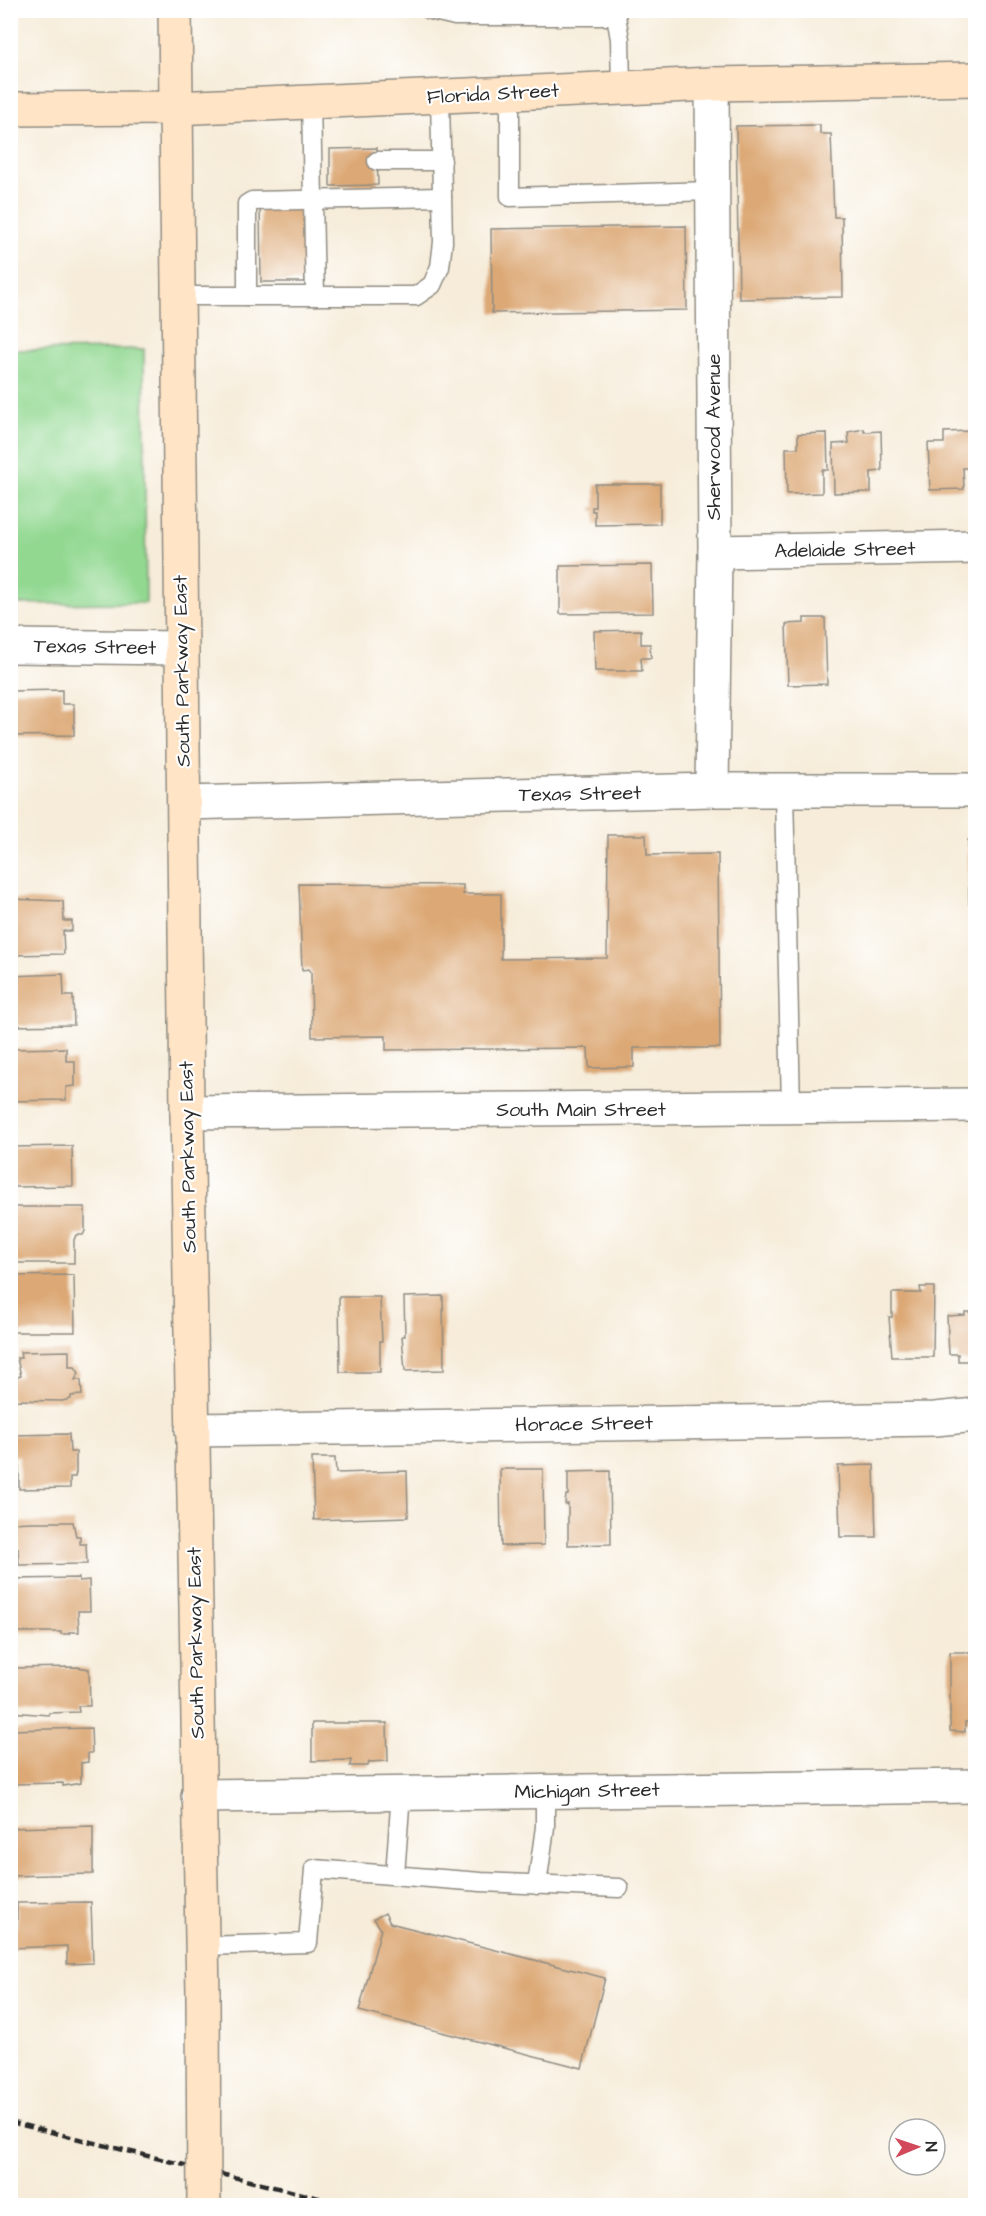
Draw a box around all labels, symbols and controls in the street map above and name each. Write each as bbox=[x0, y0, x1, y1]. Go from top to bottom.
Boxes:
street label: Florida Street bbox=[426, 77, 560, 111]
street label: Sherwood Avenue bbox=[700, 354, 728, 520]
street label: Adelaide Street bbox=[774, 535, 916, 565]
street label: South Parkway East bbox=[166, 575, 199, 767]
street label: Texas Street bbox=[33, 632, 157, 662]
street label: Texas Street bbox=[518, 779, 642, 809]
street label: South Parkway East bbox=[172, 1061, 205, 1253]
street label: South Main Street bbox=[496, 1096, 666, 1124]
street label: Horace Street bbox=[515, 1409, 653, 1439]
street label: South Parkway East bbox=[180, 1547, 213, 1739]
street label: Michigan Street bbox=[514, 1776, 660, 1807]
north arrow bbox=[887, 2117, 947, 2177]
text: N bbox=[920, 2141, 942, 2152]

